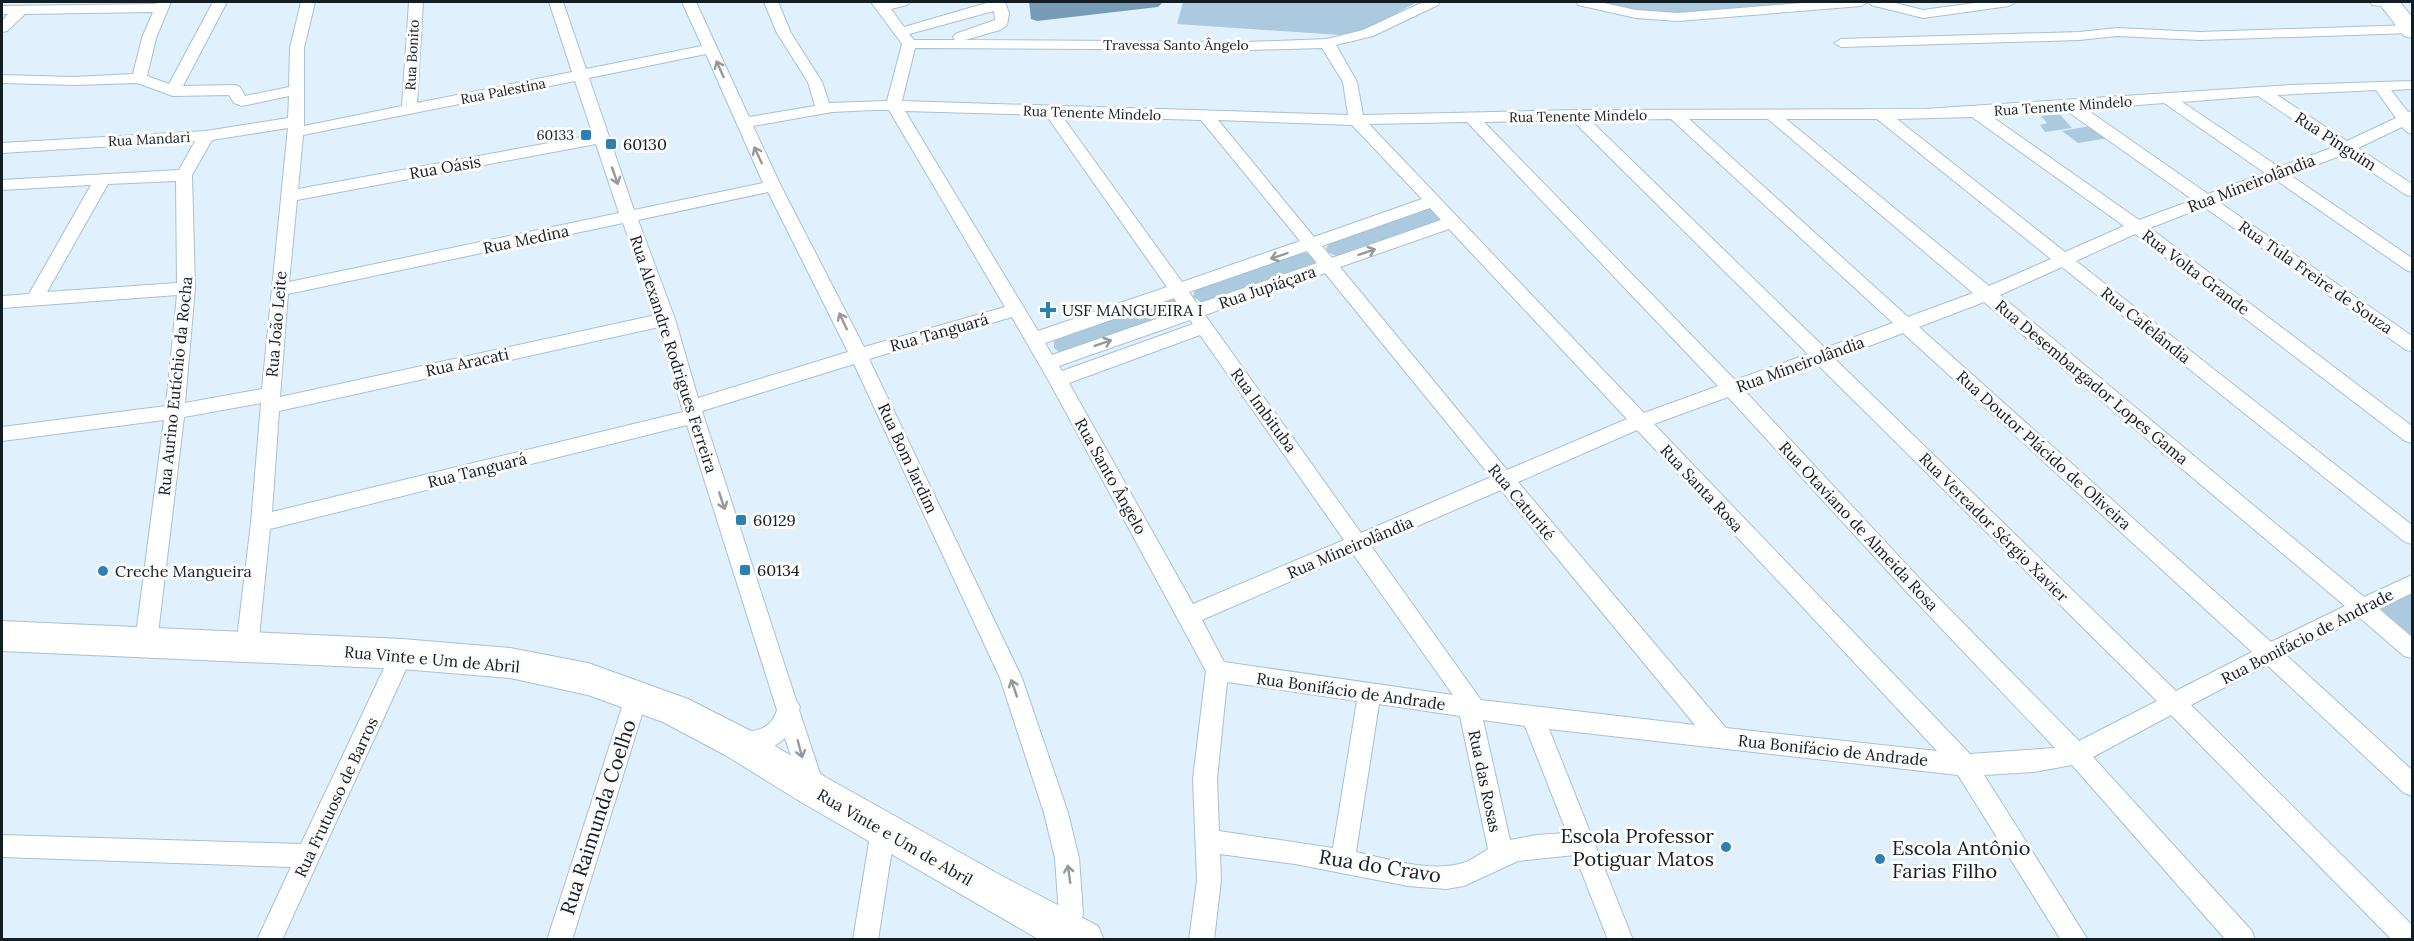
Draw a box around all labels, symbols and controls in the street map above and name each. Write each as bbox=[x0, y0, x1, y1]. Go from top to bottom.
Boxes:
street label: Rua Bonito bbox=[401, 19, 423, 91]
street label: Travessa Santo Ângelo bbox=[1103, 36, 1249, 54]
one-way arrow bbox=[714, 61, 725, 79]
street label: Rua Palestina bbox=[459, 74, 547, 108]
street label: Rua Tenente Mindelo bbox=[1993, 92, 2133, 120]
street label: Rua Tenente Mindelo bbox=[1023, 102, 1161, 124]
street label: Rua Tenente Mindelo bbox=[1509, 106, 1647, 126]
street label: Rua Pinguim bbox=[2291, 107, 2381, 175]
place label: 60133 bbox=[537, 126, 574, 144]
street label: Rua Mandari bbox=[107, 128, 191, 150]
marker: 60133 bbox=[579, 128, 593, 142]
place label: 60130 bbox=[623, 134, 667, 154]
marker: 60130 bbox=[604, 137, 618, 151]
one-way arrow bbox=[752, 146, 764, 164]
street label: Rua Mineirolândia bbox=[2184, 149, 2318, 217]
street label: Rua Oásis bbox=[408, 151, 482, 183]
one-way arrow bbox=[610, 166, 621, 185]
street label: Rua Tula Freire de Souza bbox=[2235, 216, 2397, 338]
street label: Rua Medina bbox=[481, 220, 571, 258]
street label: Rua Volta Grande bbox=[2138, 225, 2254, 319]
street label: Rua Alexandre Rodrigues Ferreira bbox=[626, 233, 722, 475]
one-way arrow bbox=[1357, 245, 1376, 256]
one-way arrow bbox=[1271, 251, 1289, 262]
street label: Rua Jupiáçara bbox=[1216, 261, 1318, 313]
street label: Rua João Leite bbox=[261, 270, 291, 378]
street label: Rua Aurino Eutíchio da Rocha bbox=[154, 275, 196, 497]
street label: Rua Cafelândia bbox=[2097, 283, 2195, 367]
street label: Rua Desembargador Lopes Gama bbox=[1991, 295, 2193, 469]
place label: USF MANGUEIRA I bbox=[1062, 300, 1203, 320]
marker: USF MANGUEIRA I bbox=[1039, 301, 1057, 319]
street label: Rua Tanguará bbox=[887, 308, 991, 356]
one-way arrow bbox=[836, 312, 848, 330]
street label: Rua Mineirolândia bbox=[1733, 332, 1867, 396]
one-way arrow bbox=[1093, 337, 1112, 348]
street label: Rua Aracati bbox=[424, 343, 510, 381]
street label: Rua Imbituba bbox=[1227, 364, 1301, 456]
street label: Rua Doutor Plácido de Oliveira bbox=[1953, 366, 2135, 534]
street label: Rua Bom Jardim bbox=[874, 400, 942, 516]
street label: Rua Santo Ângelo bbox=[1071, 414, 1151, 538]
street label: Rua Otaviano de Almeida Rosa bbox=[1775, 437, 1943, 615]
street label: Rua Santa Rosa bbox=[1656, 440, 1748, 536]
street label: Rua Tanguará bbox=[425, 448, 529, 492]
street label: Rua Vereador Sérgio Xavier bbox=[1915, 448, 2073, 606]
street label: Rua Caturité bbox=[1484, 460, 1560, 545]
one-way arrow bbox=[717, 491, 728, 510]
place label: 60129 bbox=[753, 510, 796, 530]
street label: Rua Mineirolândia bbox=[1284, 511, 1416, 583]
marker: 60129 bbox=[734, 513, 748, 527]
place label: 60134 bbox=[757, 560, 800, 580]
place label: Creche Mangueira bbox=[115, 561, 252, 581]
marker: 60134 bbox=[738, 563, 752, 577]
marker: Creche Mangueira bbox=[96, 564, 110, 578]
street label: Rua Bonifácio de Andrade bbox=[2217, 584, 2397, 688]
street label: Rua Vinte e Um de Abril bbox=[343, 641, 521, 677]
street label: Rua Bonifácio de Andrade bbox=[1255, 668, 1447, 714]
one-way arrow bbox=[1008, 679, 1019, 698]
street label: Rua Frutuoso de Barros bbox=[290, 714, 382, 880]
street label: Rua Raimunda Coelho bbox=[554, 716, 641, 918]
street label: Rua das Rosas bbox=[1464, 728, 1506, 834]
street label: Rua Bonifácio de Andrade bbox=[1737, 730, 1929, 770]
one-way arrow bbox=[795, 739, 806, 758]
street label: Rua Vinte e Um de Abril bbox=[814, 784, 976, 890]
place label: Escola Professor Potiguar Matos bbox=[1560, 823, 1714, 871]
place label: Escola Antônio Farias Filho bbox=[1892, 835, 2030, 883]
marker: Escola Professor Potiguar Matos bbox=[1719, 840, 1733, 854]
street label: Rua do Cravo bbox=[1317, 844, 1443, 887]
marker: Escola Antônio Farias Filho bbox=[1873, 852, 1887, 866]
one-way arrow bbox=[1063, 865, 1074, 885]

